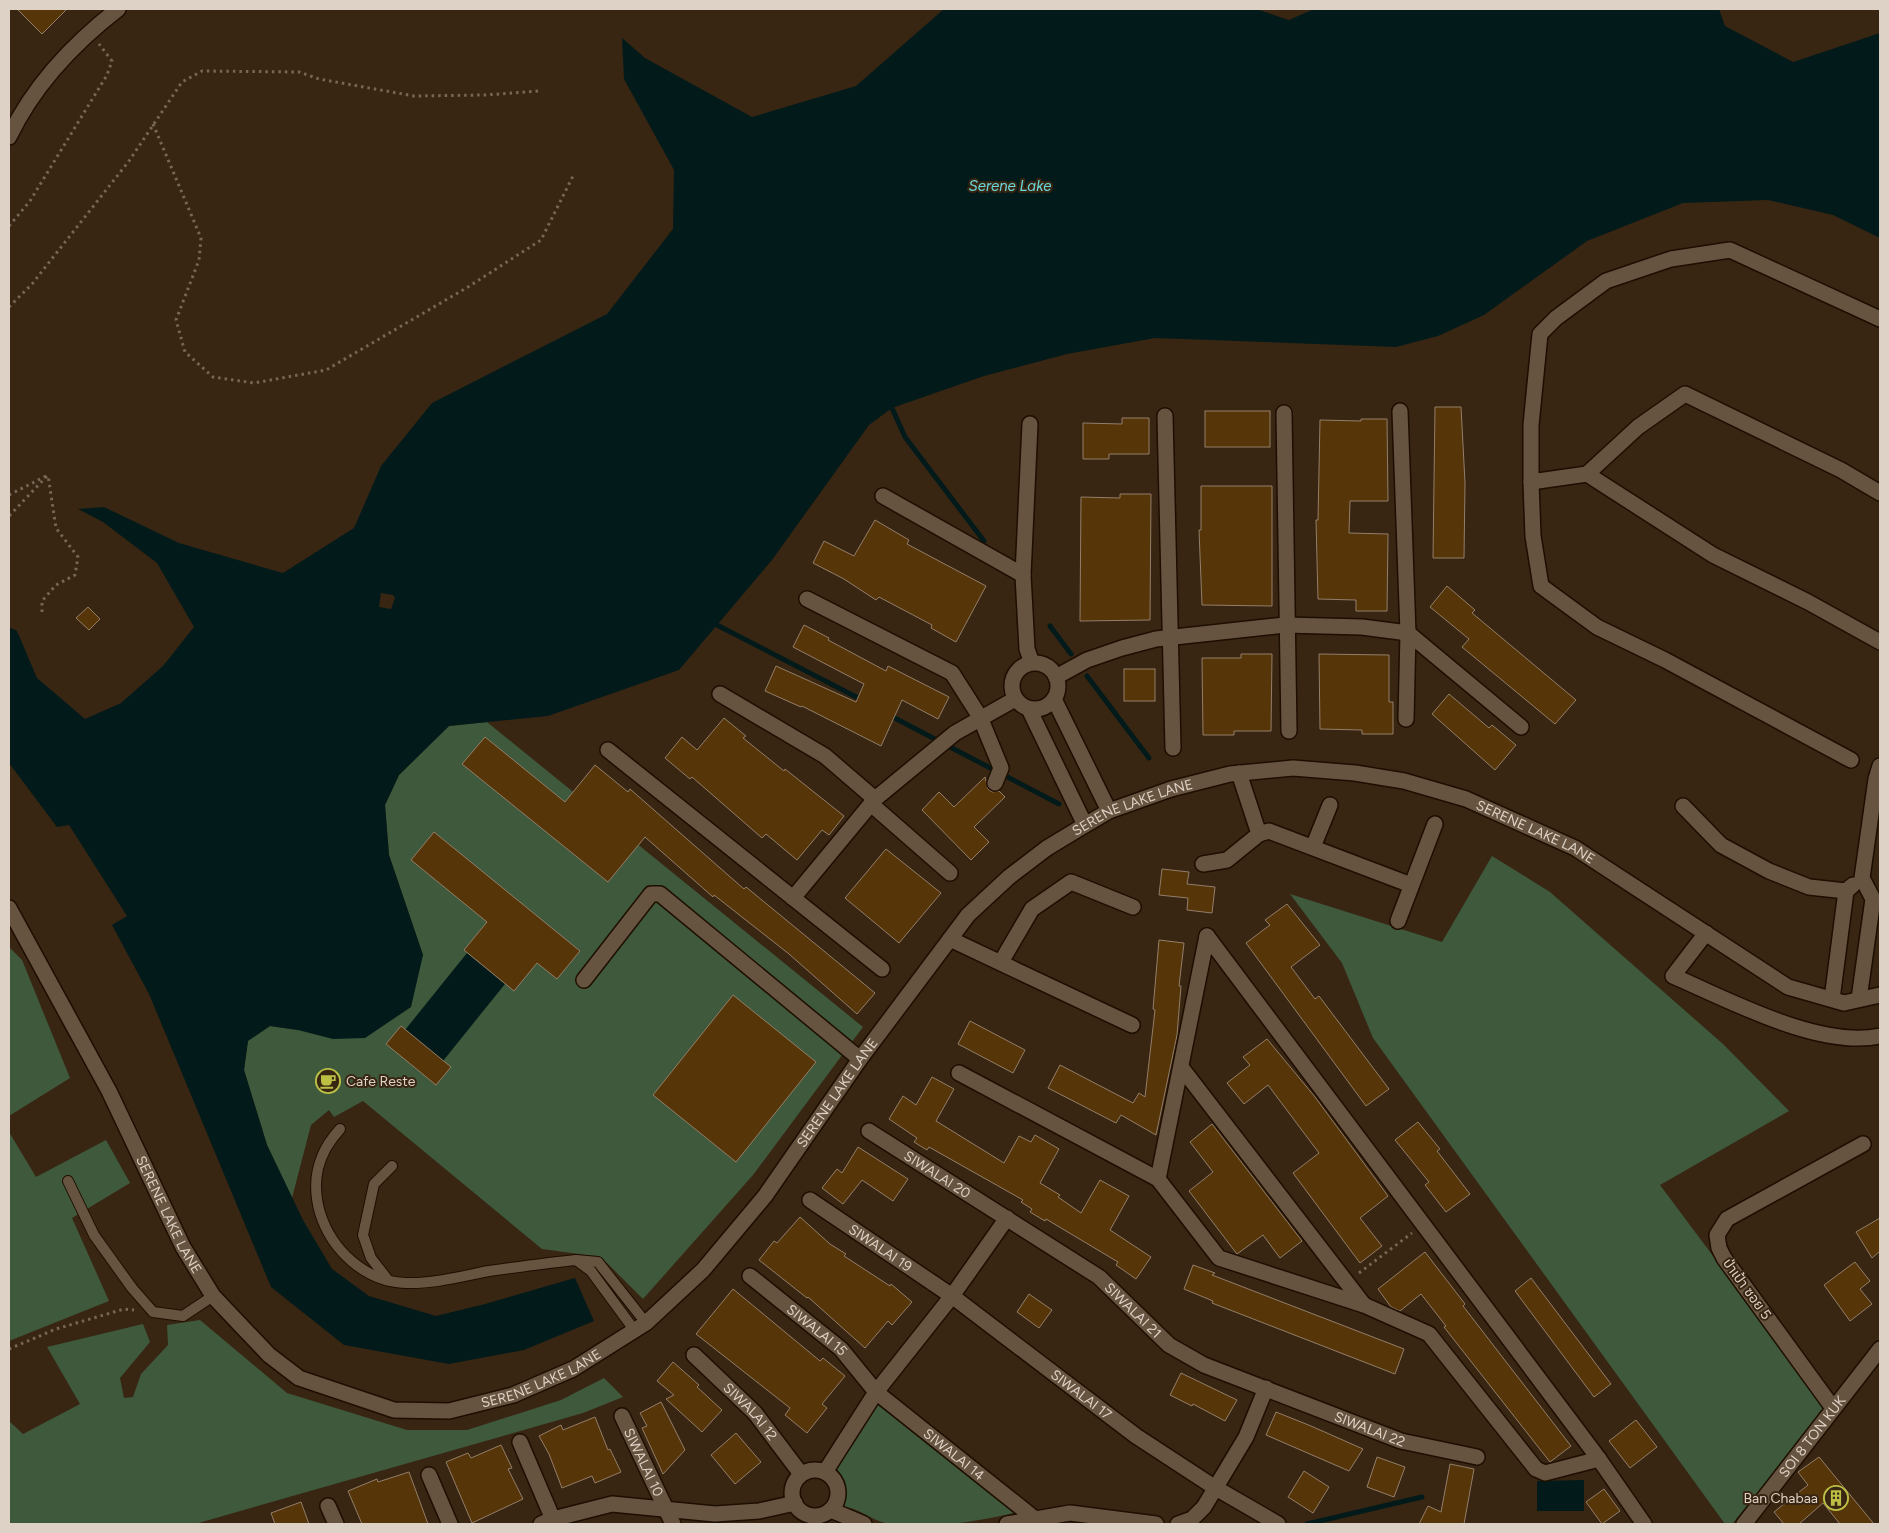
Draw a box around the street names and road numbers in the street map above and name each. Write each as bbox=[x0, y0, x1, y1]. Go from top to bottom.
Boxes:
street label: SERENE LAKE LANE bbox=[1069, 775, 1195, 839]
street label: SERENE LAKE LANE bbox=[1474, 796, 1598, 867]
street label: SERENE LAKE LANE bbox=[793, 1035, 881, 1151]
street label: SIWALAI 20 bbox=[901, 1147, 974, 1202]
street label: SERENE LAKE LANE bbox=[132, 1153, 206, 1277]
street label: SIWALAI 19 bbox=[846, 1220, 915, 1275]
street label: ป่าเป้า ซอย 5 bbox=[1719, 1255, 1775, 1323]
street label: SIWALAI 21 bbox=[1101, 1279, 1165, 1342]
street label: SIWALAI 15 bbox=[783, 1300, 851, 1359]
street label: SERENE LAKE LANE bbox=[479, 1345, 604, 1411]
street label: SIWALAI 17 bbox=[1048, 1366, 1116, 1423]
street label: SIWALAI 12 bbox=[720, 1379, 781, 1444]
street label: SOI 8 TON KUK bbox=[1775, 1392, 1849, 1481]
street label: SIWALAI 22 bbox=[1332, 1408, 1408, 1450]
street label: SIWALAI 10 bbox=[620, 1425, 667, 1499]
street label: SIWALAI 14 bbox=[920, 1425, 988, 1484]

